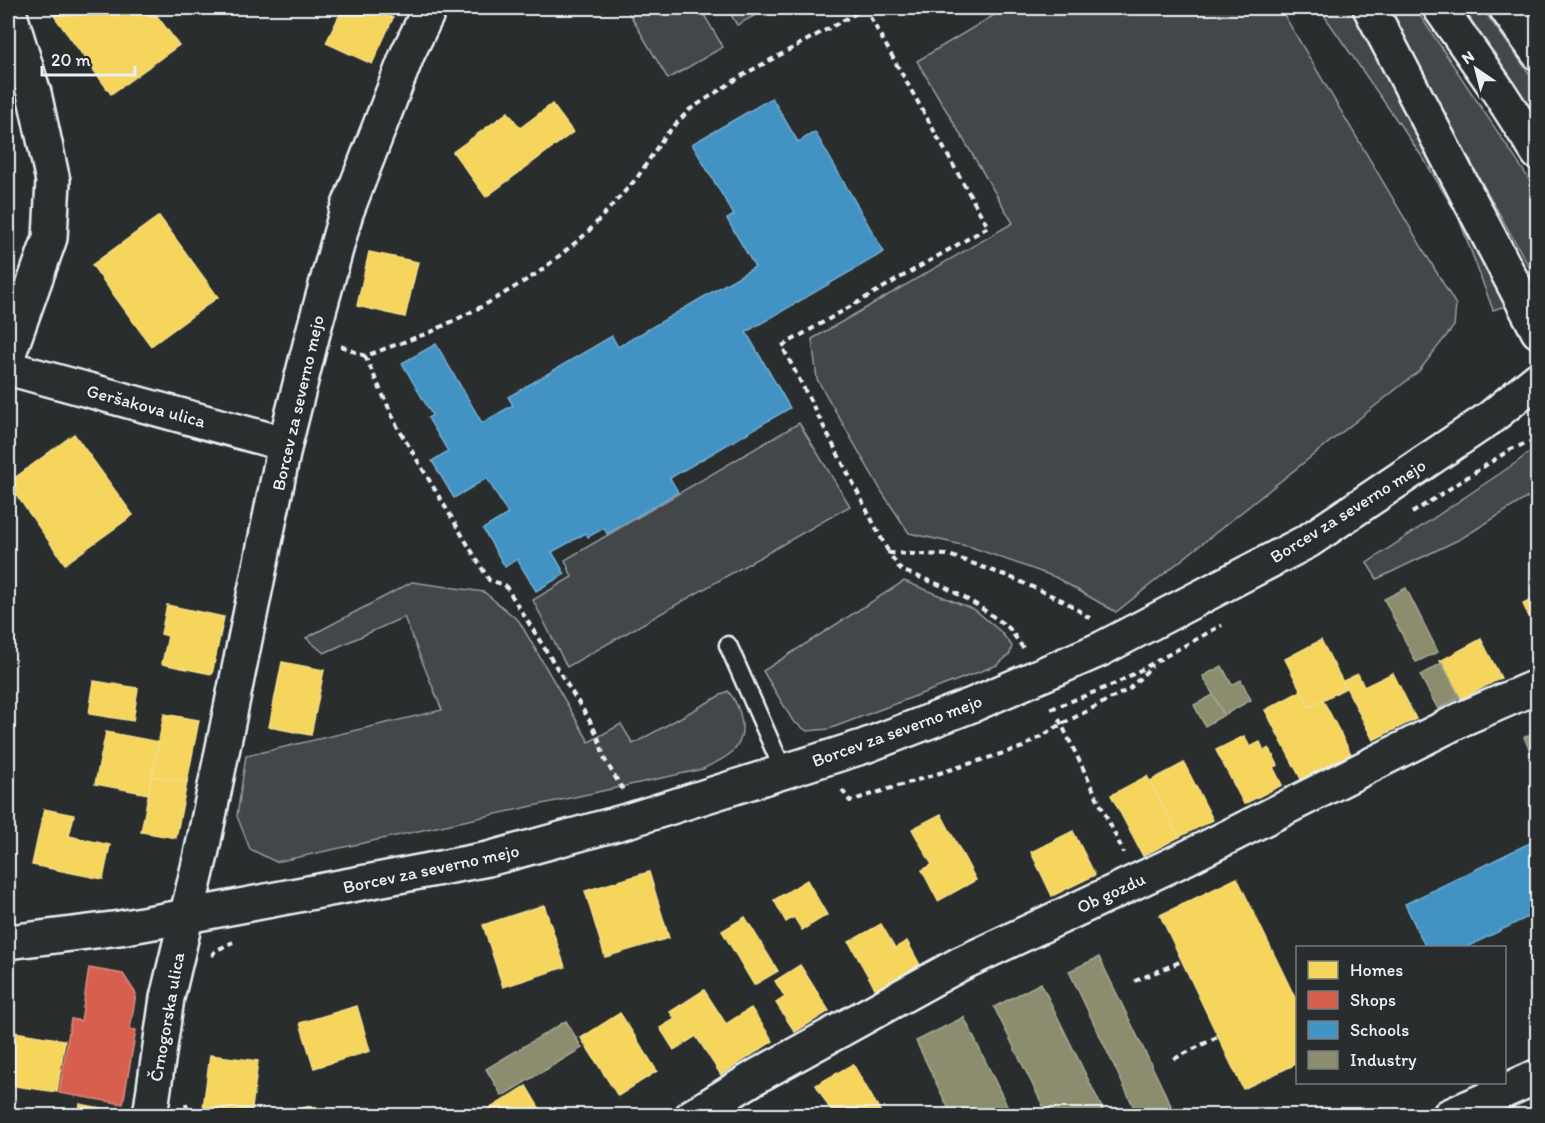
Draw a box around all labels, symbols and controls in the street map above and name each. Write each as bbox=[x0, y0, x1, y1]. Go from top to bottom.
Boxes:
scale bar bbox=[42, 39, 135, 77]
north arrow bbox=[1446, 39, 1506, 99]
text: N bbox=[1458, 46, 1478, 68]
text: 20 m bbox=[51, 49, 91, 71]
street label: Borcev za severno mejo bbox=[267, 313, 329, 493]
street label: Geršakova ulica bbox=[84, 380, 208, 433]
street label: Borcev za severno mejo bbox=[1266, 454, 1430, 568]
street label: Borcev za severno mejo bbox=[809, 690, 985, 772]
street label: Borcev za severno mejo bbox=[341, 840, 521, 898]
street label: Ob gozdu bbox=[1073, 868, 1149, 918]
legend bbox=[1296, 946, 1506, 1084]
street label: Črnogorska ulica bbox=[145, 950, 189, 1083]
text: Homes bbox=[1350, 959, 1403, 981]
text: Shops bbox=[1350, 989, 1396, 1011]
text: Schools bbox=[1350, 1019, 1409, 1041]
text: Industry bbox=[1350, 1049, 1417, 1071]

